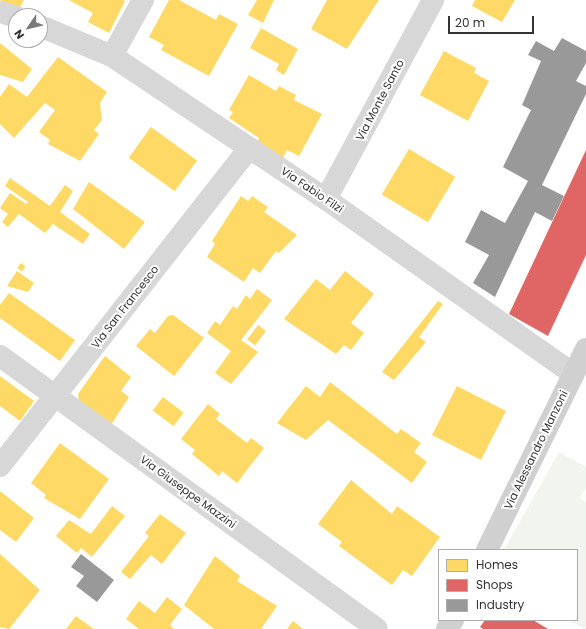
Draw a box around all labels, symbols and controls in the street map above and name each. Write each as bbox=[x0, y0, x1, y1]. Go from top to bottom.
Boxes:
north arrow bbox=[8, 8, 48, 48]
scale bar bbox=[450, 8, 536, 34]
text: 20 m bbox=[455, 14, 485, 31]
text: N bbox=[10, 26, 28, 42]
street label: Via Monte Santo bbox=[353, 57, 407, 143]
street label: Via Fabio Filzi bbox=[278, 164, 346, 216]
street label: Via San Francesco bbox=[89, 263, 161, 351]
street label: Via Alessandro Manzoni bbox=[501, 388, 571, 512]
street label: Via Giuseppe Mazzini bbox=[137, 453, 239, 531]
legend bbox=[438, 549, 578, 621]
text: Homes bbox=[476, 556, 518, 573]
text: Shops bbox=[476, 576, 513, 593]
text: Industry bbox=[476, 596, 524, 613]

